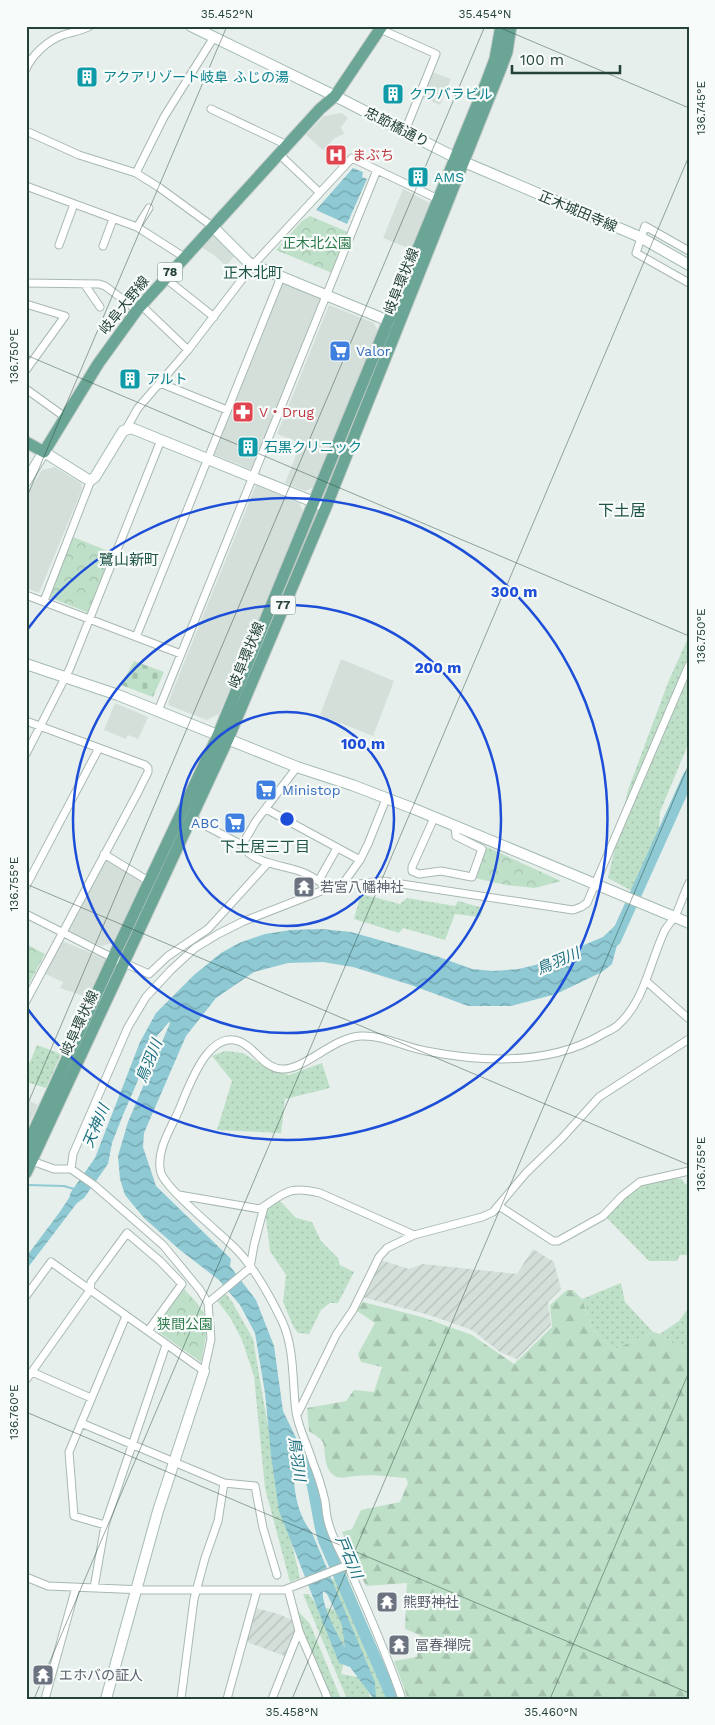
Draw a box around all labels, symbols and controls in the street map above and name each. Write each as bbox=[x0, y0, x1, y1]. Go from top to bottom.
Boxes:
text: 35.452°N bbox=[201, 7, 253, 21]
text: 35.454°N bbox=[458, 7, 512, 21]
scale bar bbox=[512, 42, 620, 74]
text: 100 m bbox=[520, 51, 564, 69]
building icon: アクアリゾート岐阜 ふじの湯 bbox=[75, 65, 99, 89]
place label: アクアリゾート岐阜 ふじの湯 bbox=[103, 69, 289, 85]
text: 136.745°E bbox=[694, 80, 708, 135]
building icon: クワバラビル bbox=[381, 82, 405, 106]
place label: クワバラビル bbox=[409, 86, 493, 102]
street label: 忠節橋通り bbox=[362, 104, 432, 150]
hospital icon: まぶち bbox=[324, 143, 348, 167]
place label: まぶち bbox=[352, 147, 394, 163]
building icon: AMS bbox=[406, 165, 430, 189]
place label: AMS bbox=[434, 169, 464, 185]
street label: 正木城田寺線 bbox=[536, 187, 620, 235]
park label: 正木北公園 bbox=[282, 235, 352, 251]
street label: 岐阜環状線 bbox=[380, 246, 422, 316]
road number: 78 bbox=[158, 262, 182, 282]
district label: 正木北町 bbox=[223, 264, 283, 282]
street label: 岐阜大野線 bbox=[96, 273, 152, 337]
text: 136.750°E bbox=[7, 328, 21, 384]
supermarket icon: Valor bbox=[328, 339, 352, 363]
place label: Valor bbox=[356, 343, 391, 359]
building icon: アルト bbox=[118, 367, 142, 391]
place label: アルト bbox=[146, 371, 188, 387]
pharmacy icon: V・Drug bbox=[231, 400, 255, 424]
place label: V・Drug bbox=[259, 404, 314, 420]
building icon: 石黒クリニック bbox=[236, 435, 260, 459]
place label: 石黒クリニック bbox=[264, 439, 362, 455]
district label: 下土居 bbox=[598, 501, 646, 520]
district label: 鷺山新町 bbox=[99, 551, 159, 569]
text: 300 m bbox=[491, 583, 537, 601]
road number: 77 bbox=[270, 596, 296, 614]
text: 136.750°E bbox=[694, 608, 708, 664]
street label: 岐阜環状線 bbox=[225, 620, 267, 690]
text: 200 m bbox=[415, 659, 461, 677]
text: 100 m bbox=[341, 735, 385, 753]
supermarket icon: Ministop bbox=[254, 778, 278, 802]
place label: Ministop bbox=[282, 782, 341, 798]
centre of rings bbox=[278, 810, 296, 828]
supermarket icon: ABC bbox=[223, 811, 247, 835]
place label: ABC bbox=[191, 815, 219, 831]
district label: 下土居三丁目 bbox=[220, 838, 310, 856]
text: 136.755°E bbox=[7, 856, 21, 912]
temple icon: 若宮八幡神社 bbox=[292, 875, 316, 899]
place label: 若宮八幡神社 bbox=[320, 879, 404, 895]
water label: 鳥羽川 bbox=[534, 943, 584, 978]
street label: 岐阜環状線 bbox=[57, 988, 101, 1058]
water label: 鳥羽川 bbox=[132, 1035, 167, 1085]
water label: 天神川 bbox=[79, 1100, 114, 1150]
text: 136.755°E bbox=[694, 1136, 708, 1192]
park label: 狭間公園 bbox=[157, 1316, 213, 1332]
text: 136.760°E bbox=[7, 1384, 21, 1440]
water label: 鳥羽川 bbox=[285, 1435, 309, 1485]
water label: 戸石川 bbox=[332, 1533, 367, 1583]
temple icon: 熊野神社 bbox=[375, 1590, 399, 1614]
place label: 熊野神社 bbox=[403, 1594, 459, 1610]
temple icon: 冨春禅院 bbox=[387, 1633, 411, 1657]
place label: 冨春禅院 bbox=[415, 1637, 471, 1653]
temple icon: エホバの証人 bbox=[31, 1663, 55, 1687]
place label: エホバの証人 bbox=[59, 1667, 143, 1683]
text: 35.458°N bbox=[265, 1705, 319, 1719]
text: 35.460°N bbox=[524, 1705, 578, 1719]

